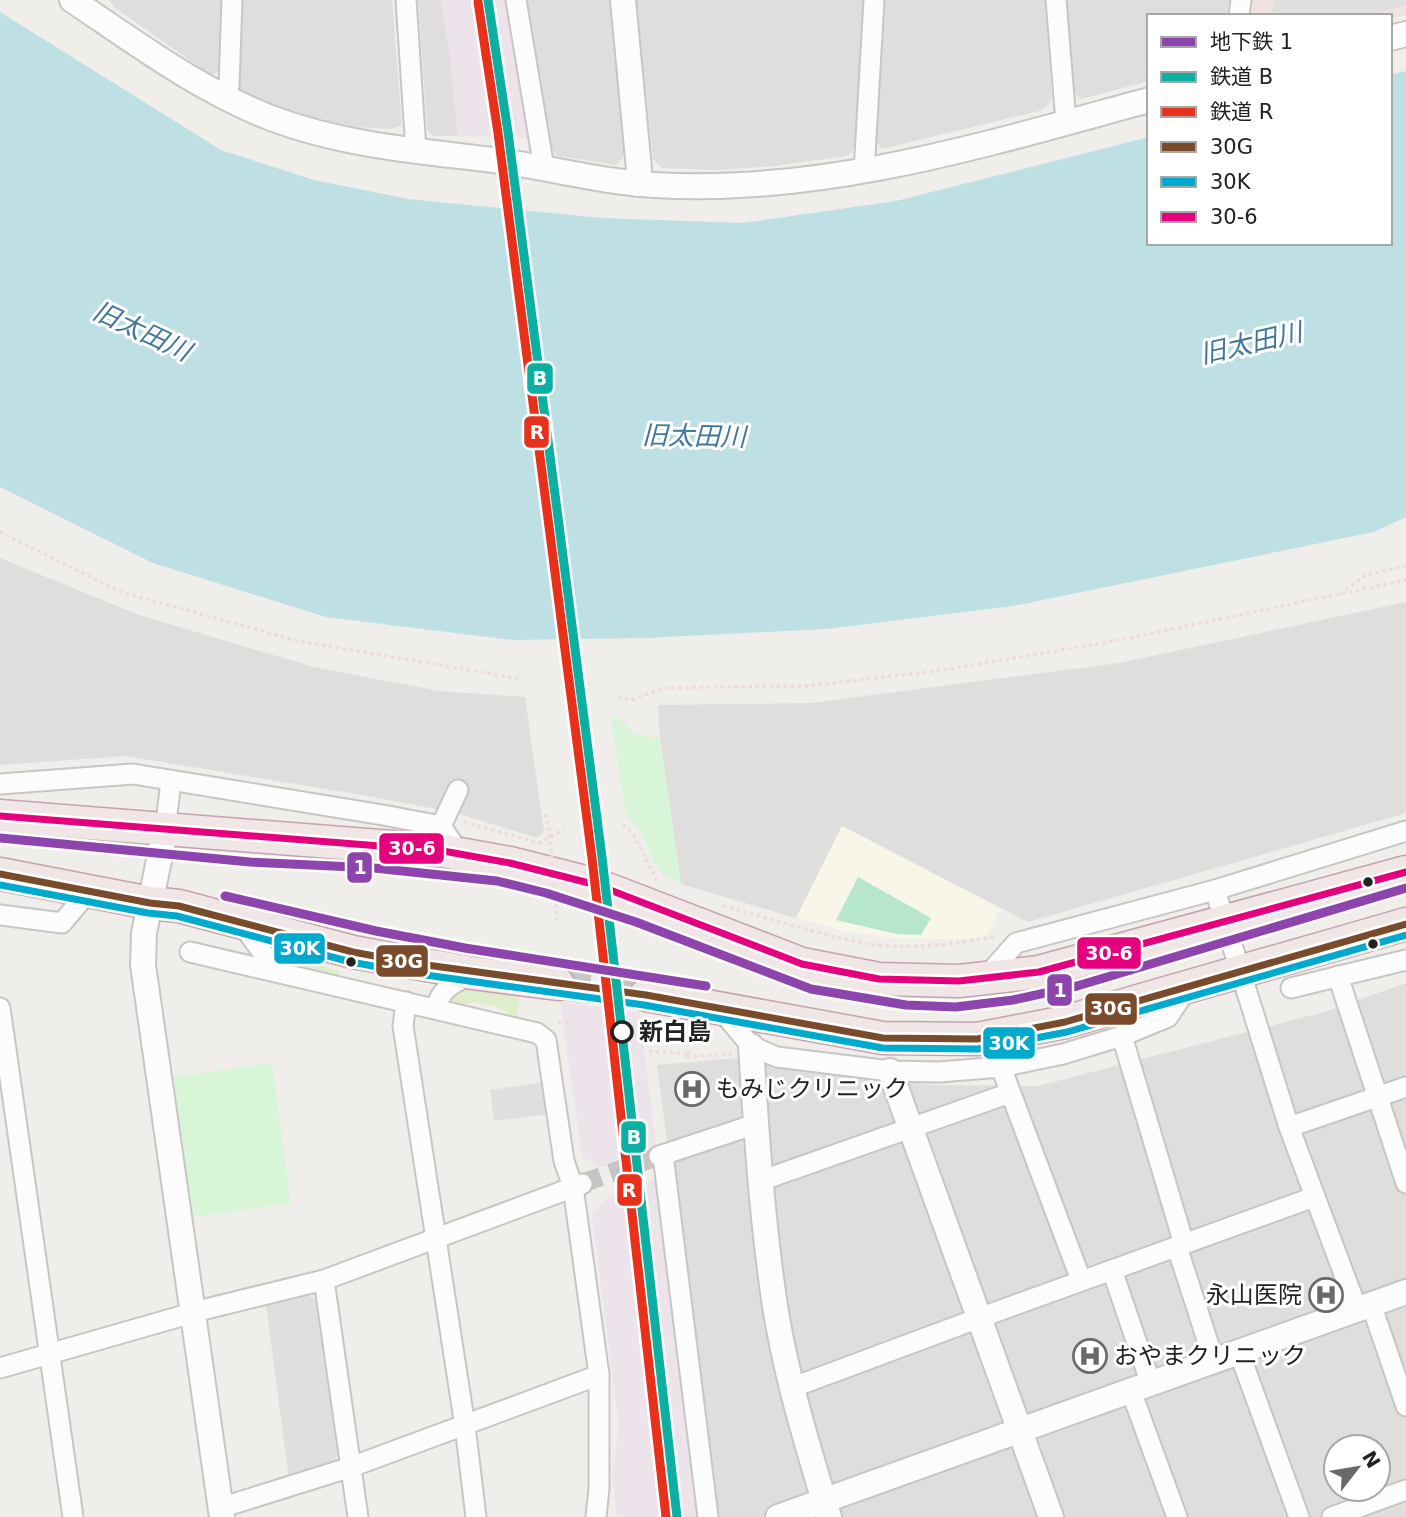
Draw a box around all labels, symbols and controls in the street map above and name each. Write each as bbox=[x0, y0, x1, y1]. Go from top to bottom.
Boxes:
legend bbox=[1147, 14, 1392, 245]
text: 地下鉄 1 bbox=[1210, 30, 1293, 54]
text: 鉄道 B bbox=[1210, 65, 1273, 89]
text: 鉄道 R bbox=[1210, 100, 1273, 124]
text: 30G bbox=[1210, 135, 1253, 159]
text: 30K bbox=[1210, 170, 1252, 194]
text: 30-6 bbox=[1210, 205, 1258, 229]
water label: 旧太田川 bbox=[89, 295, 198, 368]
water label: 旧太田川 bbox=[1197, 316, 1308, 369]
line badge: B bbox=[526, 362, 554, 395]
text: B bbox=[533, 367, 547, 389]
line badge: R bbox=[523, 415, 550, 449]
water label: 旧太田川 bbox=[642, 420, 749, 452]
text: R bbox=[530, 421, 545, 443]
line badge: 30-6 bbox=[378, 832, 445, 865]
text: 30-6 bbox=[388, 837, 436, 859]
line badge: 1 bbox=[346, 851, 373, 884]
text: 1 bbox=[353, 856, 367, 878]
unlabelled marker bbox=[1361, 875, 1375, 889]
line badge: 30K bbox=[273, 932, 326, 965]
line badge: 30-6 bbox=[1076, 936, 1142, 970]
text: 30K bbox=[279, 937, 322, 959]
unlabelled marker bbox=[1366, 937, 1380, 951]
text: 30-6 bbox=[1085, 942, 1133, 964]
line badge: 30G bbox=[375, 944, 429, 978]
text: 30G bbox=[381, 950, 423, 972]
unlabelled marker bbox=[344, 955, 358, 969]
line badge: 1 bbox=[1046, 973, 1073, 1007]
text: 1 bbox=[1053, 979, 1067, 1001]
line badge: 30G bbox=[1084, 992, 1138, 1026]
text: 30G bbox=[1090, 997, 1132, 1019]
place label: 新白島 bbox=[639, 1018, 711, 1046]
marker: 新白島 bbox=[611, 1021, 633, 1043]
line badge: 30K bbox=[982, 1026, 1036, 1060]
text: 30K bbox=[988, 1032, 1031, 1054]
hospital icon: もみじクリニック bbox=[673, 1070, 711, 1108]
place label: もみじクリニック bbox=[716, 1075, 908, 1103]
line badge: B bbox=[620, 1120, 647, 1154]
text: B bbox=[627, 1126, 641, 1148]
line badge: R bbox=[616, 1173, 643, 1207]
text: R bbox=[622, 1179, 637, 1201]
hospital icon: 永山医院 bbox=[1307, 1276, 1345, 1314]
place label: 永山医院 bbox=[1206, 1281, 1302, 1309]
hospital icon: おやまクリニック bbox=[1071, 1337, 1109, 1375]
place label: おやまクリニック bbox=[1114, 1342, 1306, 1370]
north arrow bbox=[1322, 1433, 1392, 1503]
text: N bbox=[1358, 1447, 1385, 1472]

